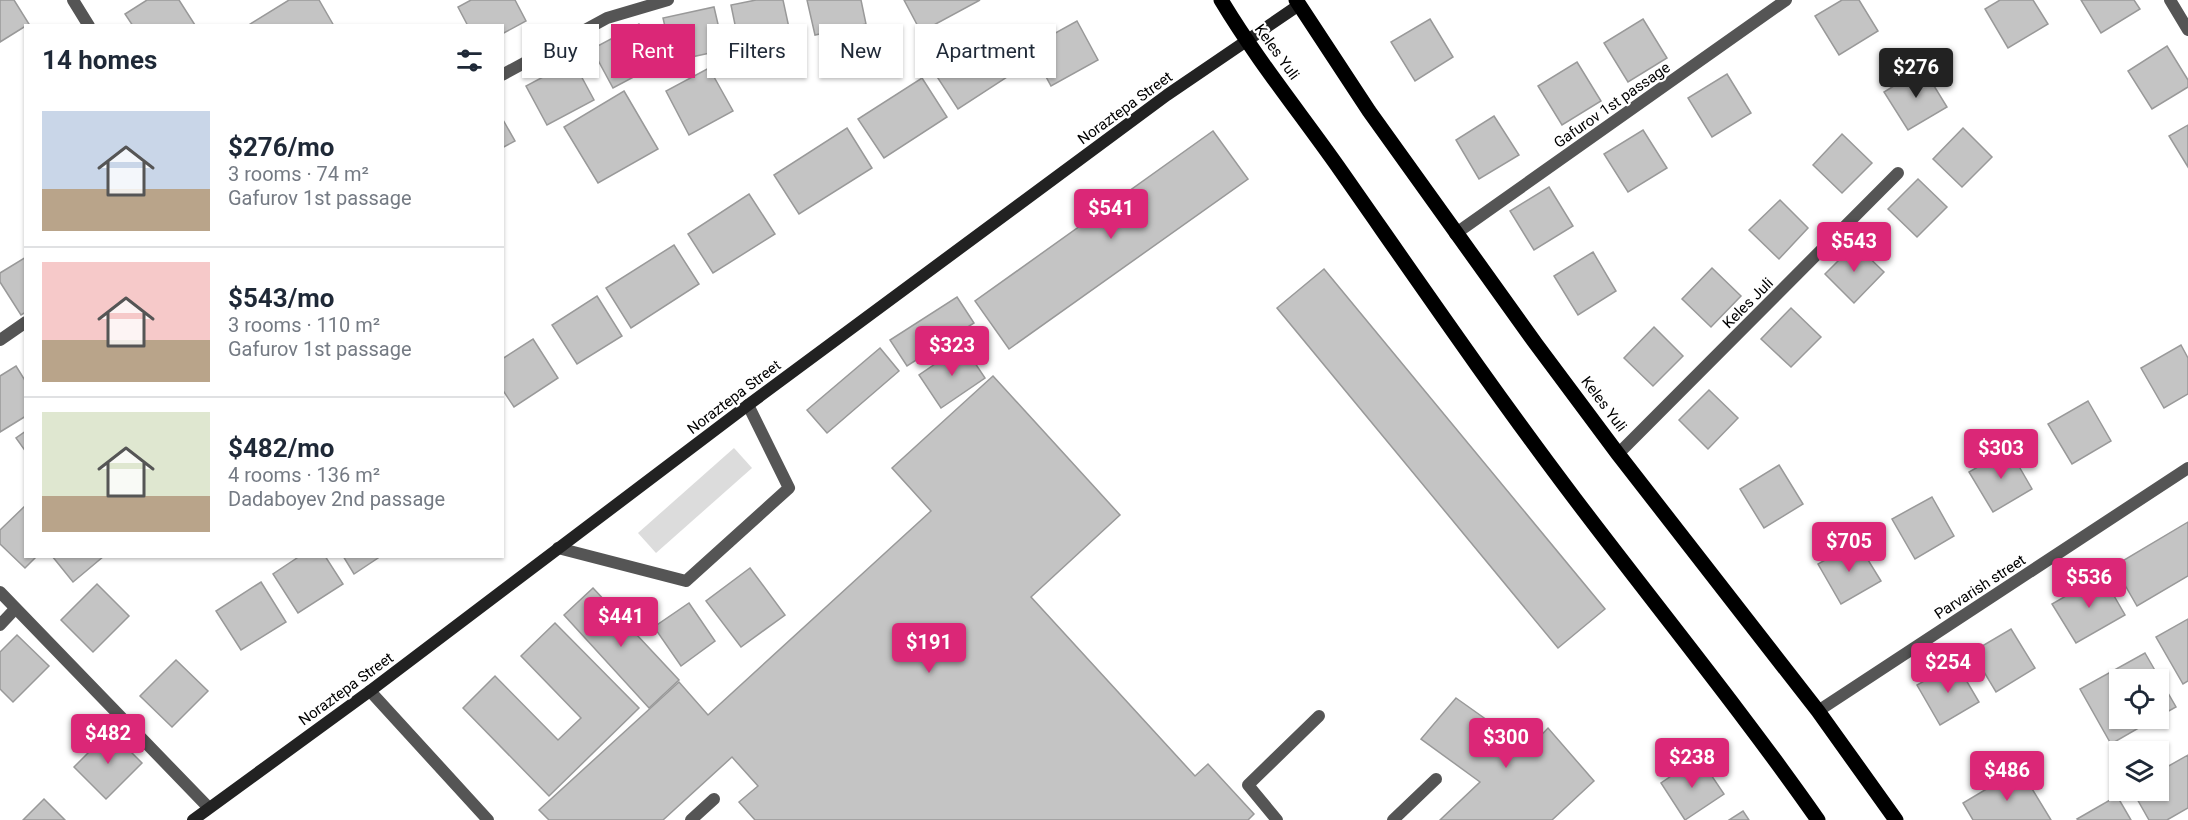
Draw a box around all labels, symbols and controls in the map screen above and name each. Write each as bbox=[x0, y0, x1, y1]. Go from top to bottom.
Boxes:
street label: Keles Yuli bbox=[1251, 21, 1303, 83]
chip: Buy bbox=[522, 24, 599, 78]
chip: Rent bbox=[611, 24, 695, 78]
chip: Filters bbox=[707, 24, 807, 78]
chip: New bbox=[819, 24, 903, 78]
chip: Apartment bbox=[915, 24, 1056, 78]
icon: filters bbox=[453, 44, 486, 77]
text: 14 homes bbox=[42, 45, 157, 75]
pin: $276 bbox=[1880, 48, 1952, 99]
text: $276 bbox=[1893, 55, 1939, 79]
street label: Gafurov 1st passage bbox=[1550, 58, 1674, 152]
street label: Noraztepa Street bbox=[1074, 68, 1176, 148]
text: $276/mo bbox=[228, 132, 335, 162]
icon: home bbox=[90, 135, 162, 207]
text: 3 rooms · 74 m² bbox=[228, 162, 369, 186]
text: Gafurov 1st passage bbox=[228, 186, 412, 210]
pin: $541 bbox=[1075, 189, 1147, 240]
text: $541 bbox=[1088, 196, 1134, 220]
pin: $543 bbox=[1818, 222, 1890, 273]
text: $543 bbox=[1831, 229, 1877, 253]
street label: Keles Juli bbox=[1719, 274, 1777, 332]
text: $543/mo bbox=[228, 283, 335, 313]
icon: home bbox=[90, 286, 162, 358]
text: 3 rooms · 110 m² bbox=[228, 313, 380, 337]
pin: $323 bbox=[916, 326, 988, 377]
text: $323 bbox=[929, 333, 975, 357]
text: Gafurov 1st passage bbox=[228, 337, 412, 361]
street label: Noraztepa Street bbox=[684, 356, 784, 438]
street label: Keles Yuli bbox=[1577, 373, 1631, 435]
pin: $303 bbox=[1965, 429, 2037, 480]
text: $482/mo bbox=[228, 433, 335, 463]
icon: home bbox=[90, 436, 162, 508]
text: $303 bbox=[1978, 436, 2024, 460]
text: 4 rooms · 136 m² bbox=[228, 463, 380, 487]
text: Dadaboyev 2nd passage bbox=[228, 487, 445, 511]
pin: $705 bbox=[1813, 522, 1885, 573]
text: $705 bbox=[1826, 529, 1872, 553]
street label: Parvarish street bbox=[1931, 551, 2029, 623]
pin: $536 bbox=[2053, 558, 2125, 609]
text: $536 bbox=[2066, 565, 2112, 589]
pin: $441 bbox=[585, 597, 657, 648]
text: $441 bbox=[598, 604, 644, 628]
pin: $191 bbox=[893, 623, 965, 674]
text: $191 bbox=[906, 630, 952, 654]
pin: $254 bbox=[1912, 643, 1984, 694]
street label: Noraztepa Street bbox=[295, 649, 397, 729]
text: $254 bbox=[1925, 650, 1971, 674]
map controls bbox=[2109, 669, 2169, 801]
button: locate bbox=[2109, 669, 2169, 729]
pin: $482 bbox=[72, 714, 144, 765]
pin: $300 bbox=[1470, 718, 1542, 769]
text: $482 bbox=[85, 721, 131, 745]
text: $300 bbox=[1483, 725, 1529, 749]
pin: $238 bbox=[1656, 738, 1728, 789]
button: layers bbox=[2109, 741, 2169, 801]
text: $238 bbox=[1669, 745, 1715, 769]
pin: $486 bbox=[1971, 751, 2043, 802]
text: $486 bbox=[1984, 758, 2030, 782]

